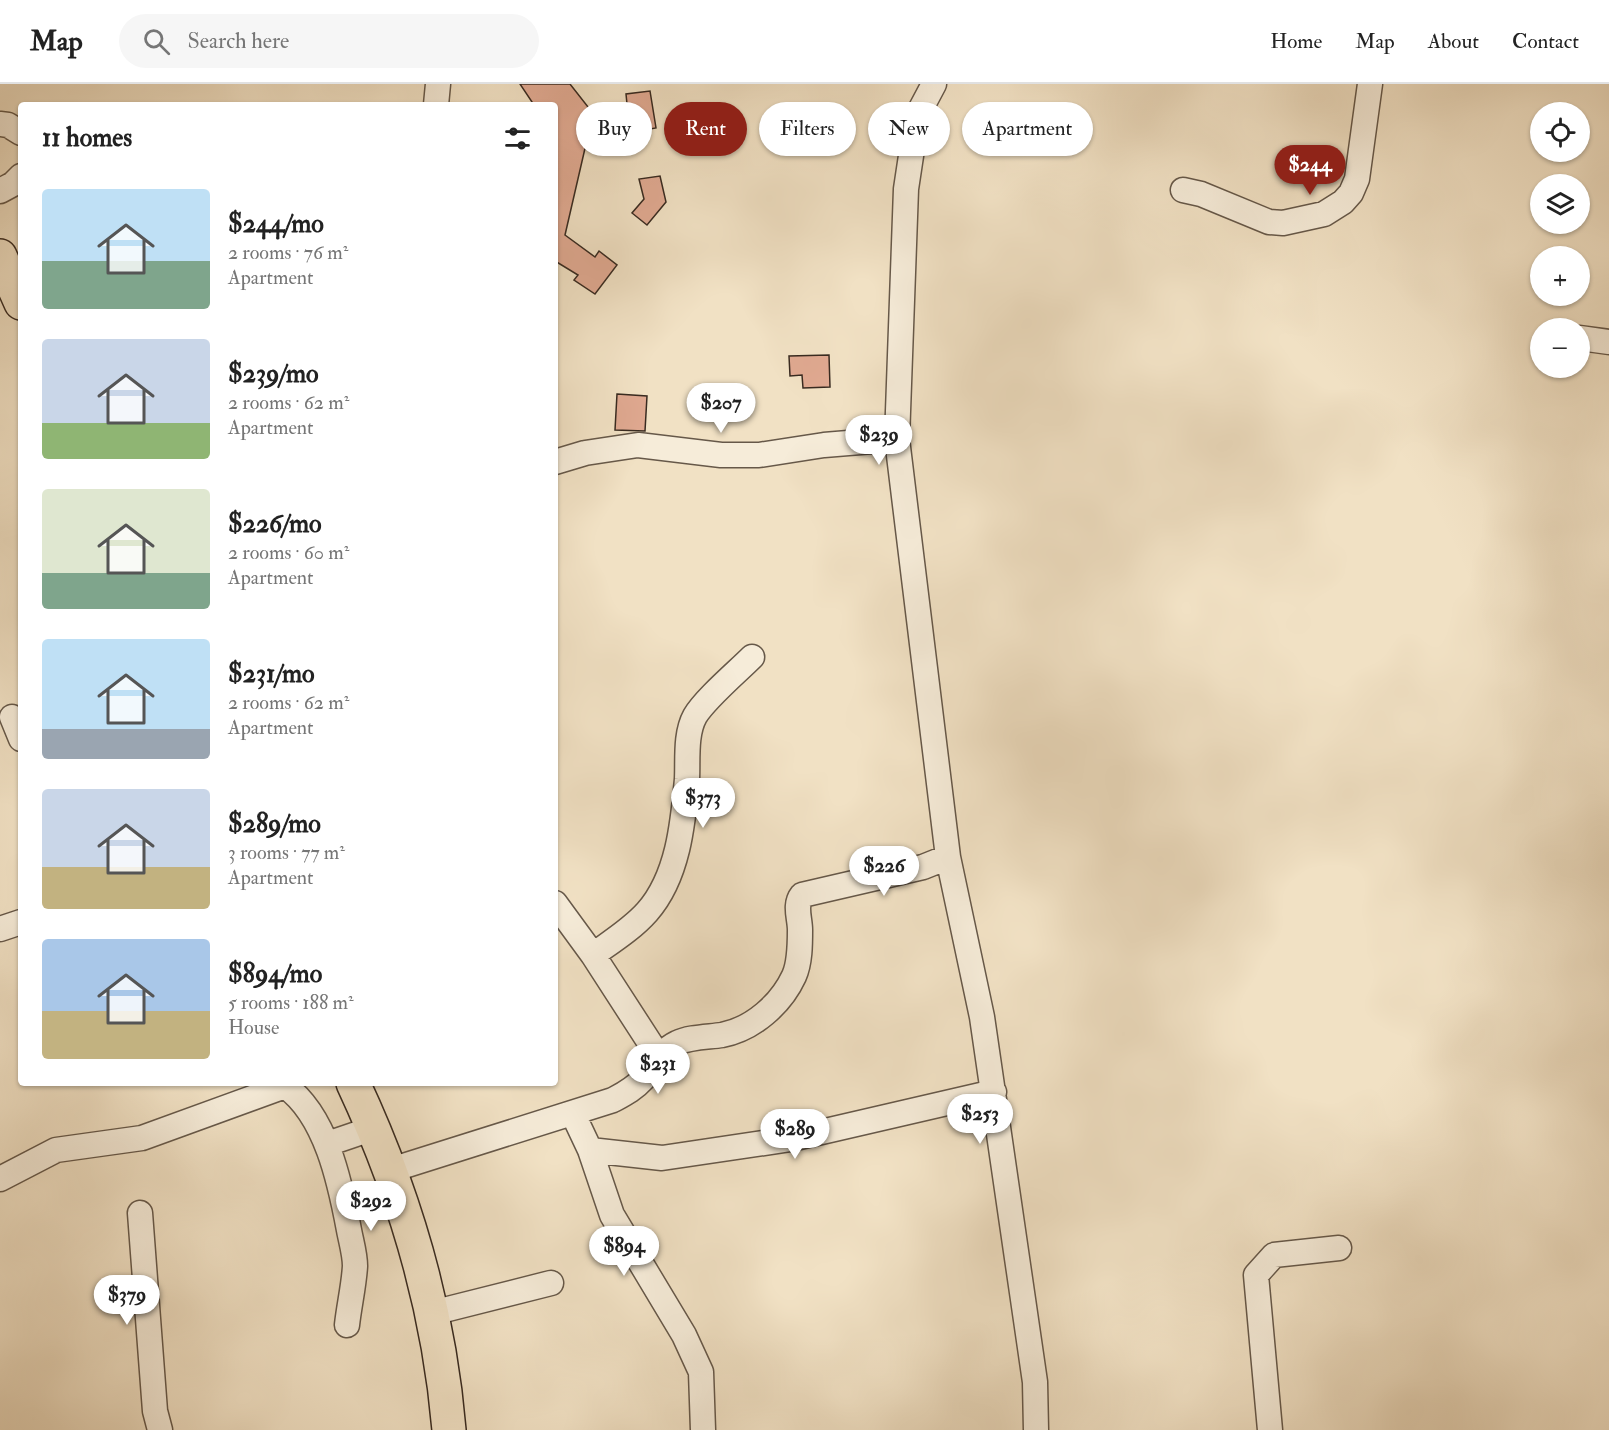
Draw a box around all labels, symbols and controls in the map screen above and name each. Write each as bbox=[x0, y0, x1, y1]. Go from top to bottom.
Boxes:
search box bbox=[119, 14, 539, 68]
text: Map bbox=[30, 24, 83, 59]
icon: search bbox=[140, 25, 173, 58]
text: Search here bbox=[188, 27, 289, 55]
text: Home bbox=[1270, 28, 1322, 55]
text: Map bbox=[1355, 28, 1395, 55]
text: About bbox=[1428, 28, 1479, 55]
text: Contact bbox=[1512, 28, 1579, 55]
chip: Buy bbox=[576, 102, 652, 156]
chip: Rent bbox=[664, 102, 747, 156]
chip: Filters bbox=[759, 102, 856, 156]
chip: New bbox=[868, 102, 950, 156]
chip: Apartment bbox=[962, 102, 1093, 156]
map controls bbox=[1530, 102, 1590, 378]
button: locate bbox=[1530, 102, 1590, 162]
text: 11 homes bbox=[42, 122, 132, 154]
icon: filters bbox=[501, 122, 534, 155]
pin: $244 bbox=[1274, 145, 1346, 196]
text: $244 bbox=[1288, 152, 1332, 177]
button: layers bbox=[1530, 174, 1590, 234]
text: $244/mo bbox=[228, 208, 324, 240]
icon: home bbox=[90, 213, 162, 285]
text: 2 rooms · 76 m² bbox=[228, 240, 348, 265]
button: + bbox=[1530, 246, 1590, 306]
text: Apartment bbox=[228, 265, 313, 290]
button: − bbox=[1530, 318, 1590, 378]
text: $239/mo bbox=[228, 358, 319, 390]
icon: home bbox=[90, 363, 162, 435]
pin: $207 bbox=[685, 383, 757, 434]
text: 2 rooms · 62 m² bbox=[228, 390, 349, 415]
text: $207 bbox=[701, 390, 741, 415]
text: Apartment bbox=[228, 415, 313, 440]
pin: $239 bbox=[843, 415, 915, 466]
text: $239 bbox=[859, 422, 899, 447]
text: $226/mo bbox=[228, 508, 322, 540]
icon: home bbox=[90, 513, 162, 585]
text: 2 rooms · 60 m² bbox=[228, 540, 349, 565]
text: Apartment bbox=[228, 565, 313, 590]
text: $231/mo bbox=[228, 658, 315, 690]
icon: home bbox=[90, 663, 162, 735]
text: 2 rooms · 62 m² bbox=[228, 690, 349, 715]
text: Apartment bbox=[228, 715, 313, 740]
pin: $373 bbox=[667, 778, 739, 829]
text: $373 bbox=[685, 785, 721, 810]
text: $289/mo bbox=[228, 808, 321, 840]
icon: home bbox=[90, 813, 162, 885]
text: 3 rooms · 77 m² bbox=[228, 840, 345, 865]
pin: $226 bbox=[848, 846, 920, 897]
text: $226 bbox=[863, 853, 905, 878]
text: Apartment bbox=[228, 865, 313, 890]
text: $894/mo bbox=[228, 958, 322, 990]
icon: home bbox=[90, 963, 162, 1035]
text: 5 rooms · 188 m² bbox=[228, 990, 354, 1015]
text: House bbox=[228, 1015, 279, 1040]
pin: $231 bbox=[622, 1044, 694, 1095]
text: $231 bbox=[640, 1051, 676, 1076]
pin: $253 bbox=[944, 1094, 1016, 1145]
text: $253 bbox=[961, 1101, 999, 1126]
pin: $289 bbox=[759, 1109, 831, 1160]
text: $289 bbox=[774, 1116, 816, 1141]
pin: $292 bbox=[335, 1181, 407, 1232]
text: $292 bbox=[350, 1188, 392, 1213]
pin: $894 bbox=[588, 1226, 660, 1277]
text: $894 bbox=[603, 1233, 645, 1258]
pin: $379 bbox=[91, 1275, 163, 1326]
text: $379 bbox=[108, 1282, 146, 1307]

